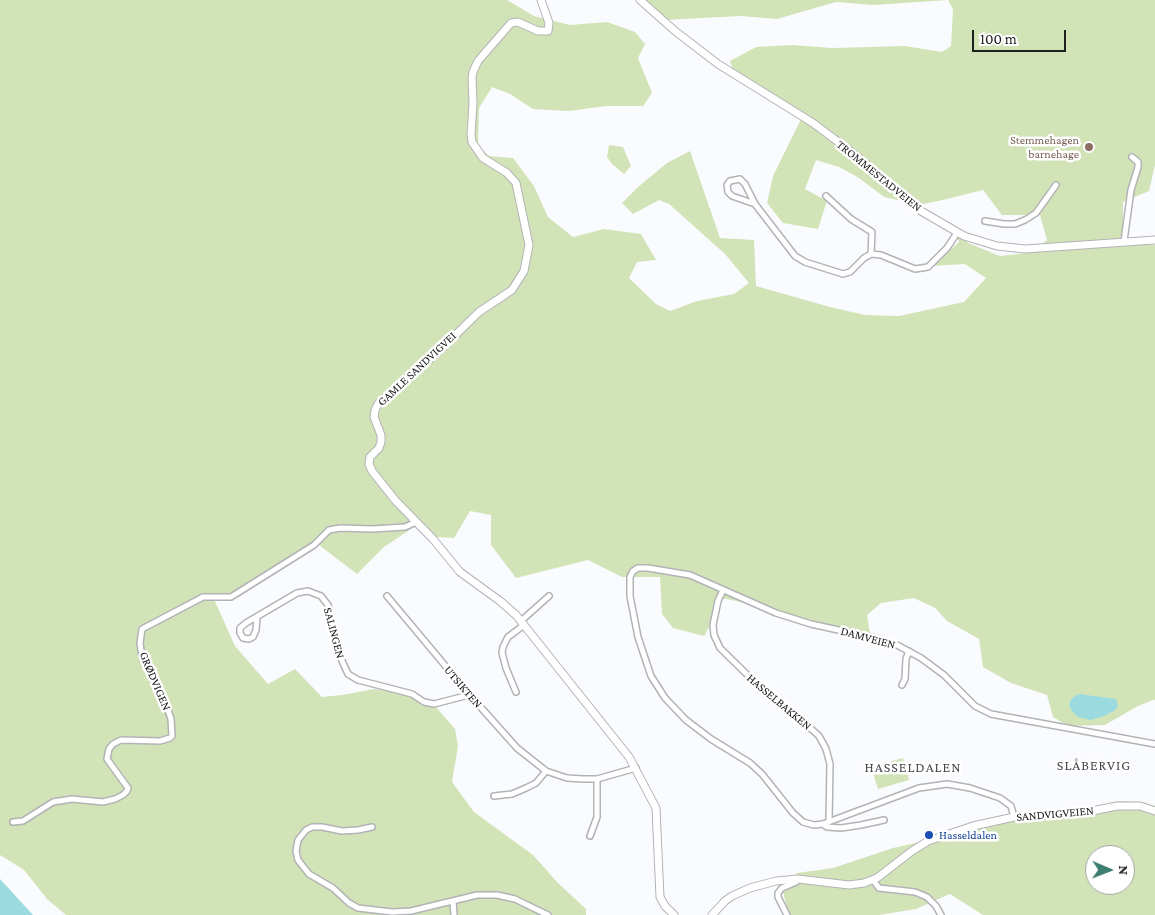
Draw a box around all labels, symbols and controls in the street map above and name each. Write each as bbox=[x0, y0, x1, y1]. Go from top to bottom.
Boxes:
scale bar bbox=[975, 20, 1069, 52]
text: 100 m bbox=[980, 31, 1017, 47]
place label: Stemmehagen barnehage bbox=[1010, 133, 1079, 161]
street label: TROMMESTADVEIEN bbox=[834, 137, 924, 215]
marker: Stemmehagen barnehage bbox=[1083, 141, 1095, 153]
street label: GAMLE SANDVIGVEI bbox=[375, 329, 459, 409]
street label: SALINGEN bbox=[320, 606, 348, 660]
street label: DAMVEIEN bbox=[839, 624, 897, 652]
street label: GRØDVIGEN bbox=[136, 649, 174, 713]
street label: UTSIKTEN bbox=[441, 663, 485, 711]
street label: HASSELBAKKEN bbox=[744, 671, 814, 733]
district label: SLÅBERVIG bbox=[1056, 758, 1132, 774]
district label: HASSELDALEN bbox=[863, 760, 963, 776]
street label: SANDVIGVEIEN bbox=[1016, 803, 1094, 825]
place label: Hasseldalen bbox=[939, 828, 997, 842]
marker: Hasseldalen bbox=[923, 829, 935, 841]
north arrow bbox=[1085, 845, 1135, 895]
text: N bbox=[1116, 865, 1132, 875]

